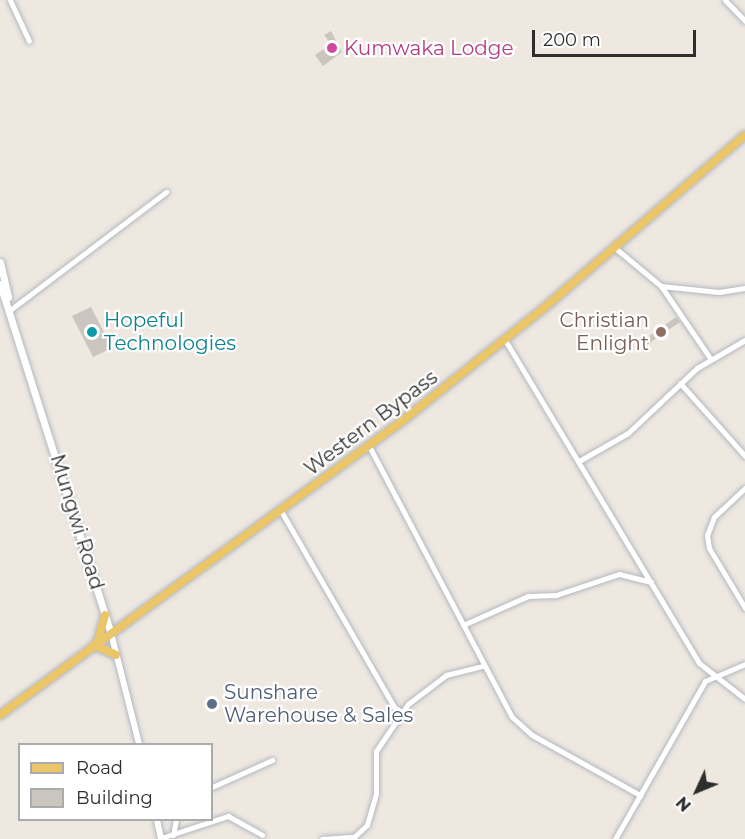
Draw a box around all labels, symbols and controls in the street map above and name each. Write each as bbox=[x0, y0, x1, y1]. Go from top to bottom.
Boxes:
scale bar bbox=[535, 18, 698, 56]
text: 200 m bbox=[543, 29, 601, 51]
place label: Kumwaka Lodge bbox=[344, 36, 514, 60]
marker: Kumwaka Lodge bbox=[325, 41, 339, 55]
place label: Hopeful Technologies bbox=[104, 308, 236, 355]
place label: Christian Enlight bbox=[559, 308, 649, 355]
marker: Hopeful Technologies bbox=[85, 325, 99, 339]
marker: Christian Enlight bbox=[654, 325, 668, 339]
street label: Western Bypass bbox=[300, 365, 442, 481]
street label: Mungwi Road bbox=[45, 451, 109, 593]
place label: Sunshare Warehouse & Sales bbox=[224, 680, 413, 727]
marker: Sunshare Warehouse & Sales bbox=[205, 697, 219, 711]
legend bbox=[18, 743, 213, 821]
text: Road bbox=[76, 757, 123, 779]
north arrow bbox=[667, 761, 727, 821]
text: Building bbox=[76, 787, 153, 809]
text: N bbox=[672, 793, 695, 815]

